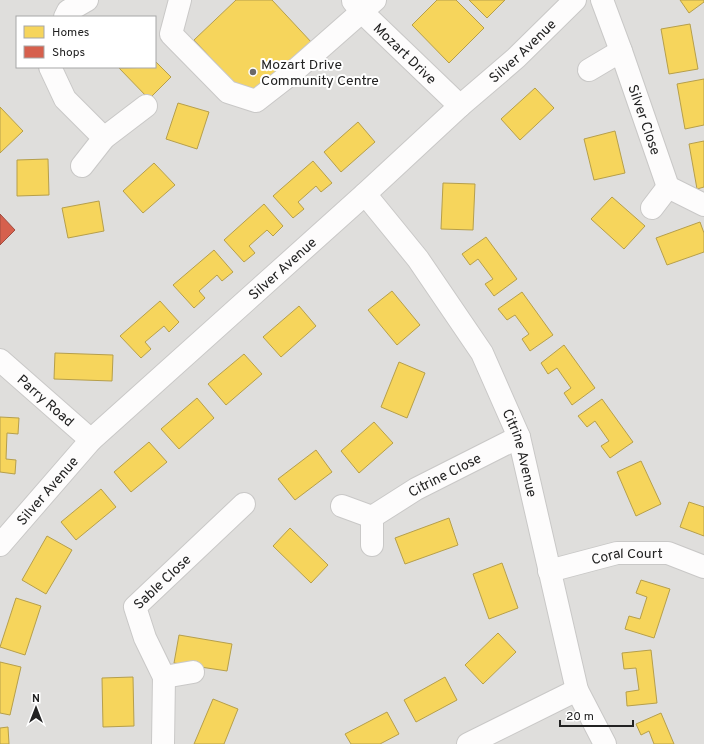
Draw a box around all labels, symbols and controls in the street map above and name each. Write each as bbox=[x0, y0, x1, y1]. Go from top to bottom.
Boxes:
legend bbox=[16, 16, 156, 68]
street label: Silver Avenue bbox=[486, 16, 560, 87]
street label: Mozart Drive bbox=[369, 20, 439, 89]
text: Homes bbox=[52, 25, 89, 41]
text: Shops bbox=[52, 45, 85, 61]
place label: Mozart Drive Community Centre bbox=[261, 57, 379, 90]
marker: Mozart Drive Community Centre bbox=[248, 67, 258, 77]
street label: Silver Close bbox=[623, 83, 663, 158]
street label: Silver Avenue bbox=[246, 235, 321, 304]
street label: Parry Road bbox=[13, 372, 77, 431]
street label: Citrine Avenue bbox=[498, 407, 540, 499]
street label: Citrine Close bbox=[406, 450, 484, 502]
street label: Silver Avenue bbox=[14, 454, 83, 529]
street label: Coral Court bbox=[590, 545, 663, 569]
street label: Sable Close bbox=[131, 552, 195, 614]
north arrow bbox=[16, 688, 56, 728]
text: N bbox=[32, 692, 40, 706]
scale bar bbox=[560, 702, 633, 728]
text: 20 m bbox=[566, 709, 594, 725]

